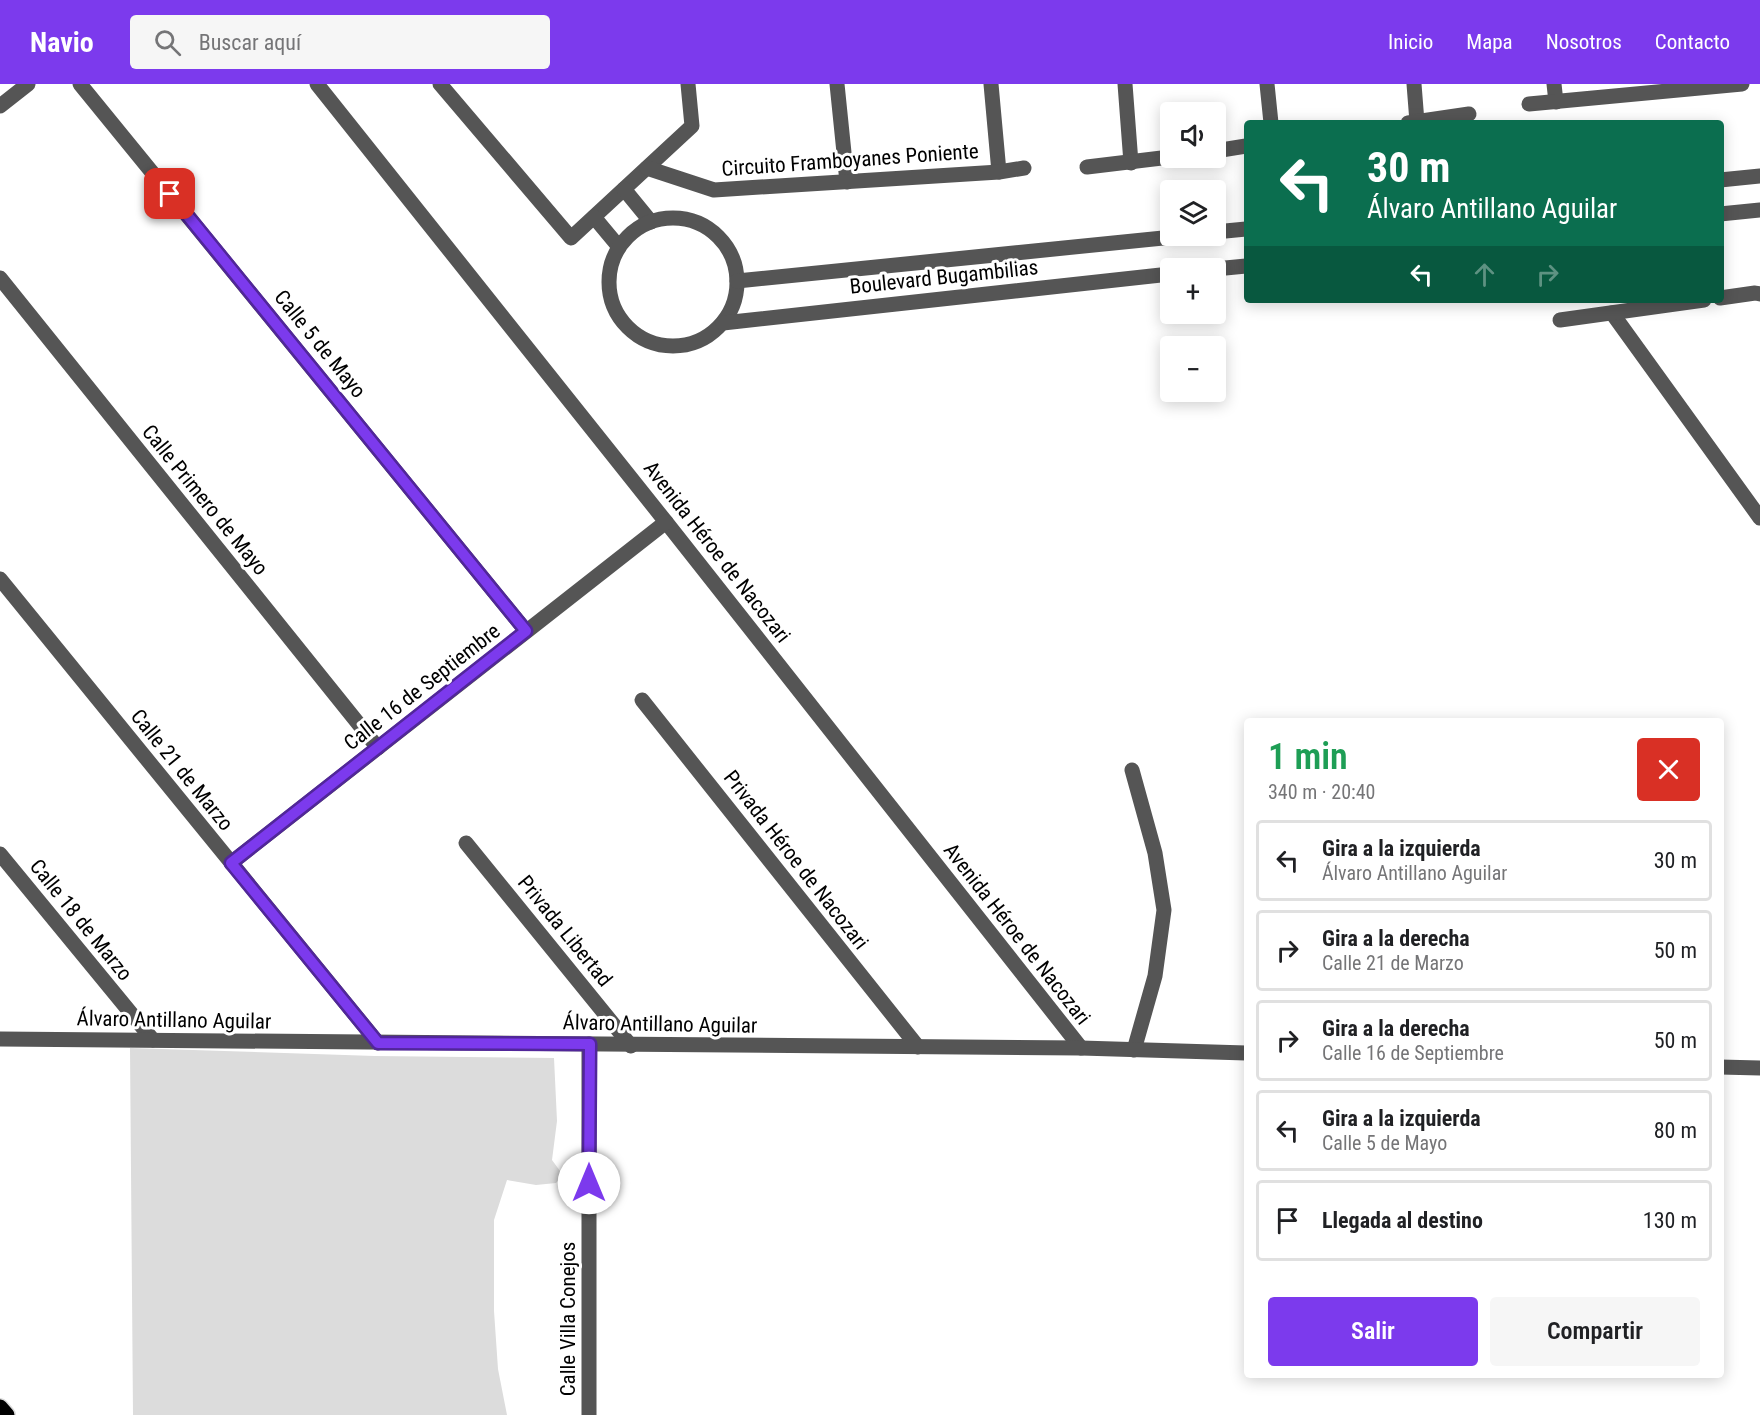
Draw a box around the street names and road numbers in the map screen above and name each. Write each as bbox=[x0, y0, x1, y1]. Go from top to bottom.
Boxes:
street label: Circuito Framboyanes Poniente bbox=[721, 139, 979, 181]
street label: Boulevard Bugambilias bbox=[849, 255, 1039, 299]
street label: Calle 5 de Mayo bbox=[269, 285, 371, 403]
street label: Calle Primero de Mayo bbox=[137, 420, 273, 580]
street label: Avenida Héroe de Nacozari bbox=[639, 457, 795, 647]
street label: Calle 16 de Septiembre bbox=[339, 619, 505, 755]
street label: Calle 21 de Marzo bbox=[126, 705, 238, 835]
street label: Privada Héroe de Nacozari bbox=[719, 766, 873, 954]
street label: Avenida Héroe de Nacozari bbox=[939, 839, 1095, 1029]
street label: Calle 18 de Marzo bbox=[25, 855, 137, 985]
street label: Privada Libertad bbox=[513, 871, 617, 991]
street label: Álvaro Antillano Aguilar bbox=[76, 1006, 272, 1034]
street label: Álvaro Antillano Aguilar bbox=[562, 1010, 758, 1038]
street label: Calle Villa Conejos bbox=[556, 1242, 580, 1396]

